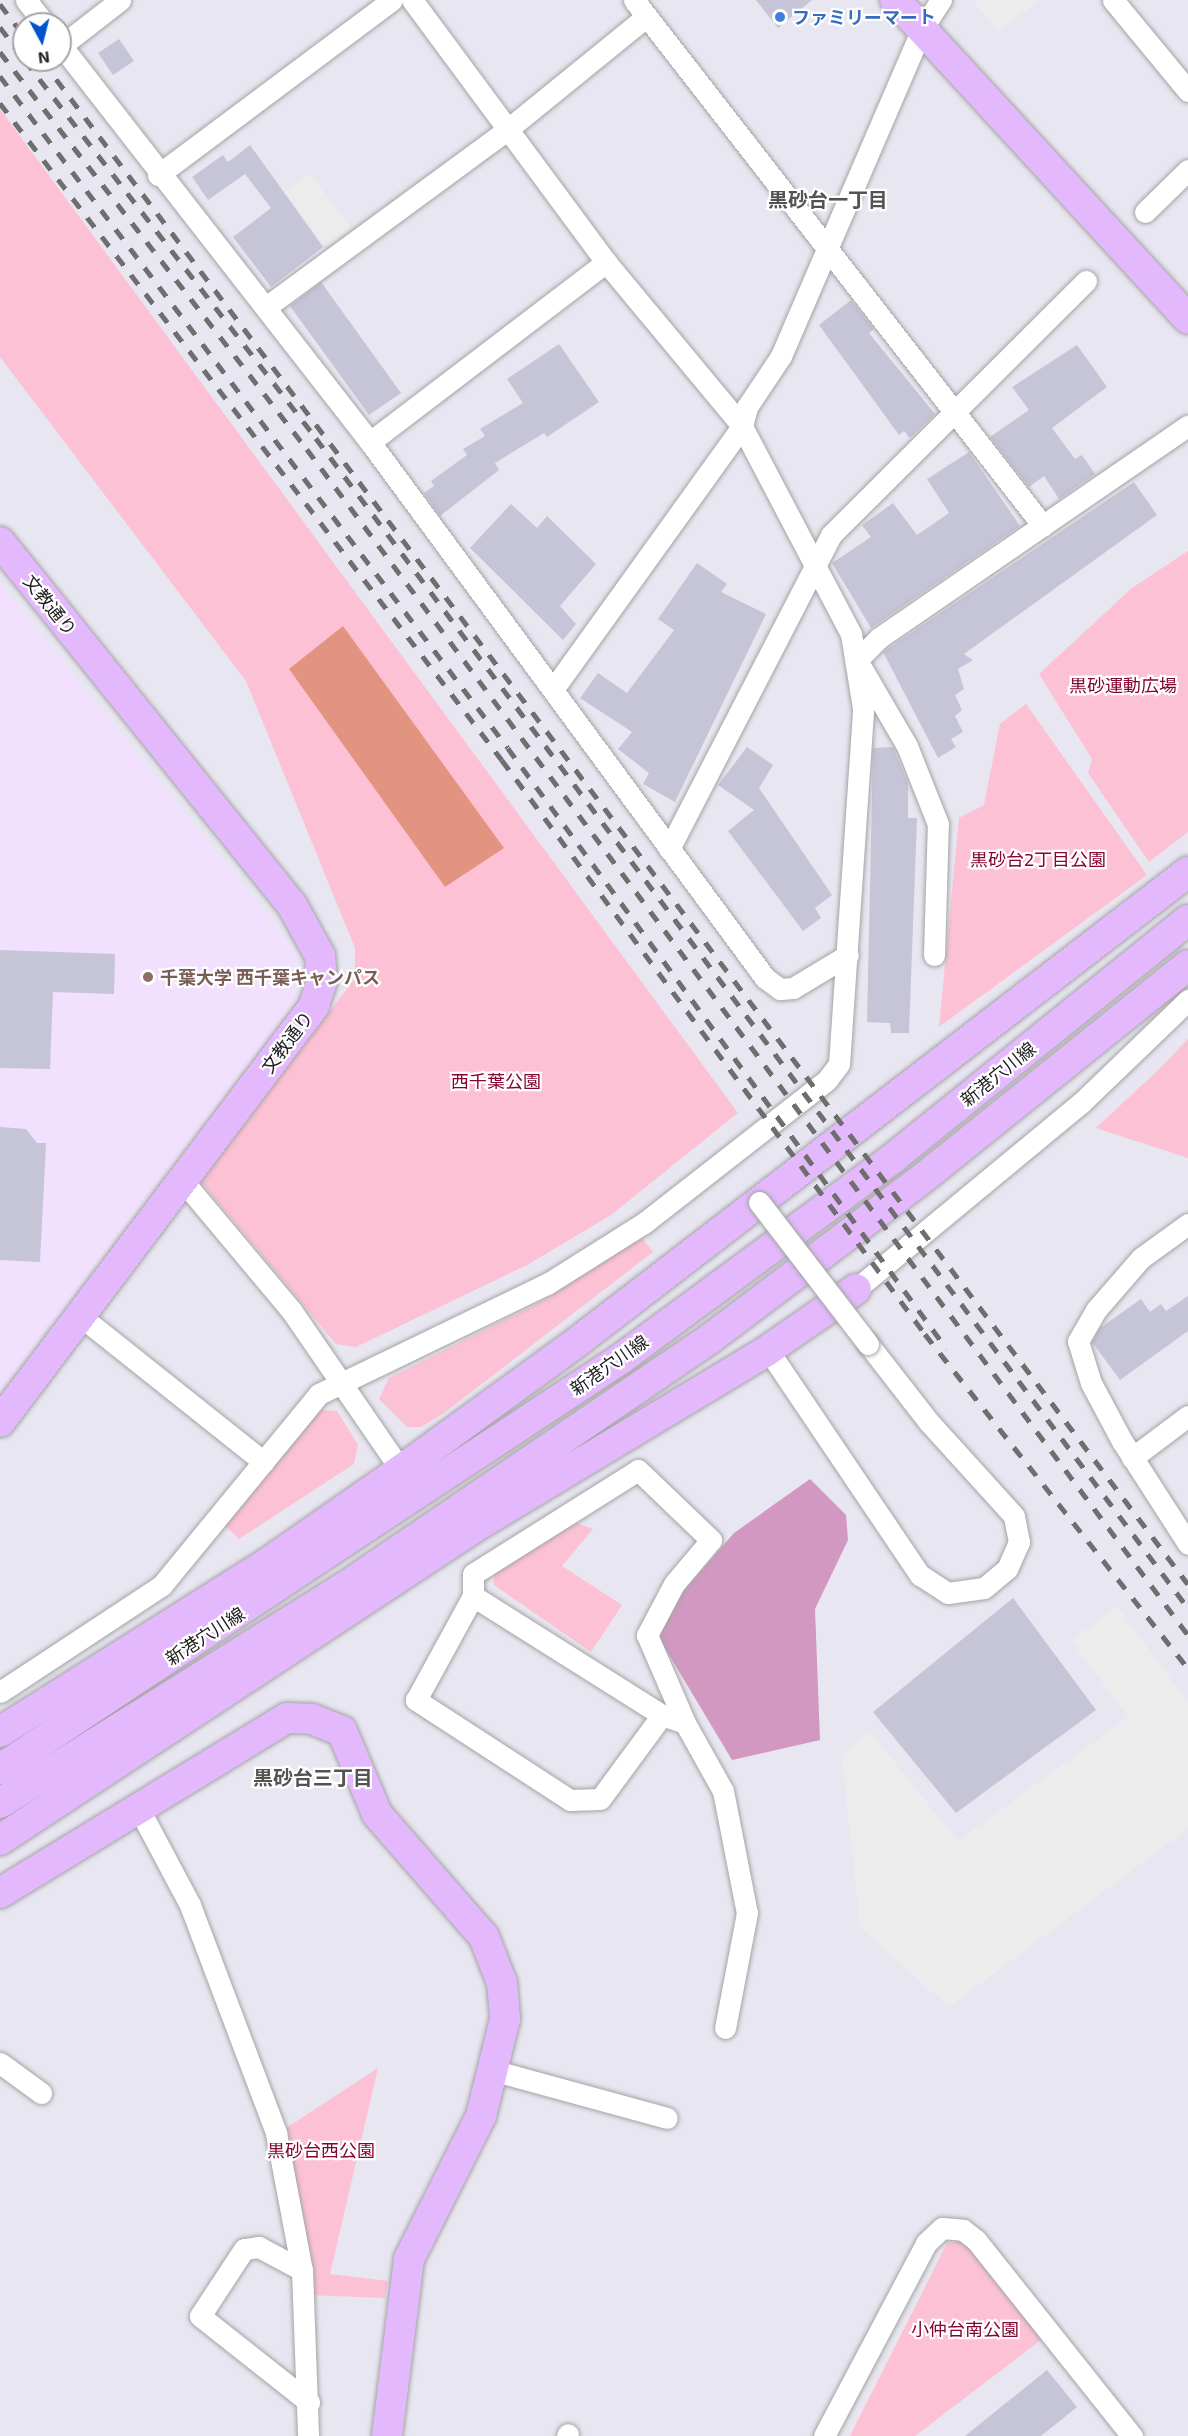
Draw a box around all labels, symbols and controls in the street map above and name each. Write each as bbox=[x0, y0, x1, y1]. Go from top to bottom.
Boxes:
place label: ファミリーマート bbox=[792, 6, 936, 28]
marker: ファミリーマート bbox=[773, 10, 787, 24]
north arrow bbox=[12, 12, 72, 72]
text: N bbox=[37, 48, 51, 69]
district label: 黒砂台一丁目 bbox=[768, 187, 888, 211]
street label: 文教通り bbox=[19, 570, 81, 640]
park label: 黒砂運動広場 bbox=[1069, 674, 1177, 696]
park label: 黒砂台2丁目公園 bbox=[970, 848, 1106, 870]
place label: 千葉大学 西千葉キャンパス bbox=[160, 966, 380, 988]
marker: 千葉大学 西千葉キャンパス bbox=[141, 970, 155, 984]
street label: 文教通り bbox=[257, 1007, 317, 1077]
street label: 新港穴川線 bbox=[956, 1037, 1040, 1111]
park label: 西千葉公園 bbox=[451, 1070, 541, 1092]
street label: 新港穴川線 bbox=[566, 1330, 652, 1400]
street label: 新港穴川線 bbox=[161, 1602, 249, 1670]
district label: 黒砂台三丁目 bbox=[253, 1765, 373, 1789]
park label: 黒砂台西公園 bbox=[267, 2139, 375, 2161]
park label: 小仲台南公園 bbox=[911, 2318, 1019, 2340]

